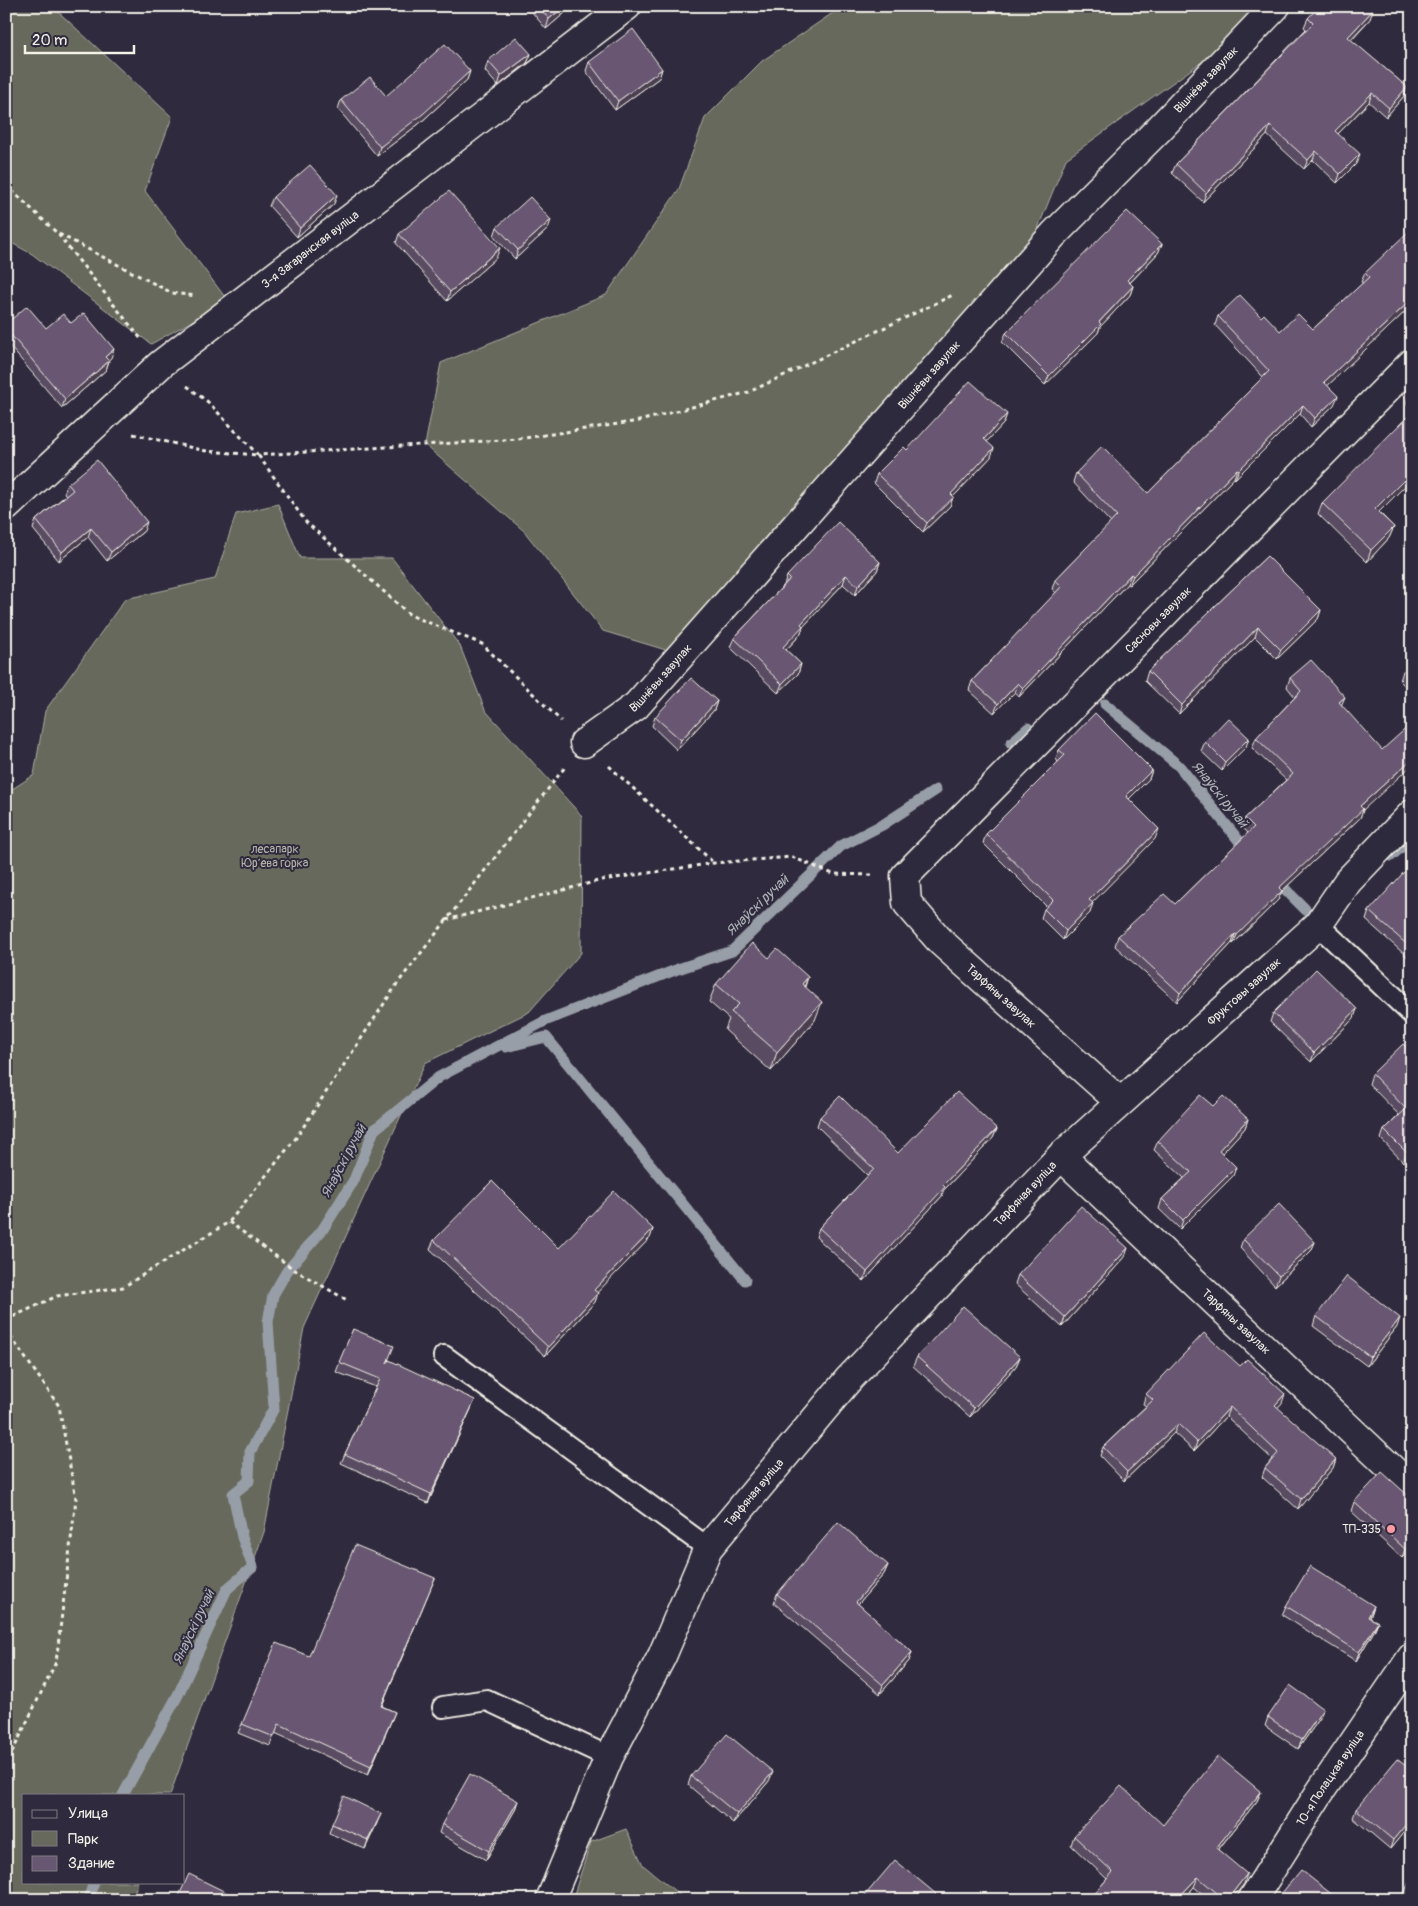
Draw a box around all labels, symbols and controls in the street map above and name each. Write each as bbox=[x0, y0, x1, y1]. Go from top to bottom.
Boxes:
scale bar bbox=[25, 22, 134, 54]
text: 20 m bbox=[32, 31, 67, 50]
street label: Вішнёвы завулак bbox=[1171, 43, 1242, 116]
street label: 3-я Загаранская вуліца bbox=[259, 207, 362, 292]
street label: Вішнёвы завулак bbox=[895, 338, 964, 413]
street label: Сасновы завулак bbox=[1122, 584, 1195, 657]
street label: Вішнёвы завулак bbox=[627, 641, 695, 716]
water label: Янаўскі ручай bbox=[1188, 758, 1252, 832]
park label: лесапарк Юрʼева горка bbox=[242, 842, 309, 871]
water label: Янаўскі ручай bbox=[723, 870, 793, 939]
street label: Фруктовы завулак bbox=[1204, 955, 1284, 1029]
street label: Тарфяны завулак bbox=[963, 961, 1039, 1032]
water label: Янаўскі ручай bbox=[317, 1121, 370, 1201]
street label: Тарфяная вуліца bbox=[991, 1158, 1060, 1230]
street label: Тарфяны завулак bbox=[1198, 1286, 1273, 1358]
street label: Тарфяная вуліца bbox=[722, 1456, 787, 1530]
place label: ТП-335 bbox=[1342, 1522, 1381, 1537]
marker: ТП-335 bbox=[1385, 1523, 1397, 1535]
water label: Янаўскі ручай bbox=[169, 1586, 219, 1667]
street label: 10-я Полацкая вуліца bbox=[1293, 1727, 1368, 1829]
legend bbox=[22, 1794, 185, 1884]
text: Улица bbox=[68, 1804, 108, 1823]
text: Парк bbox=[68, 1830, 99, 1849]
text: Здание bbox=[68, 1854, 115, 1873]

